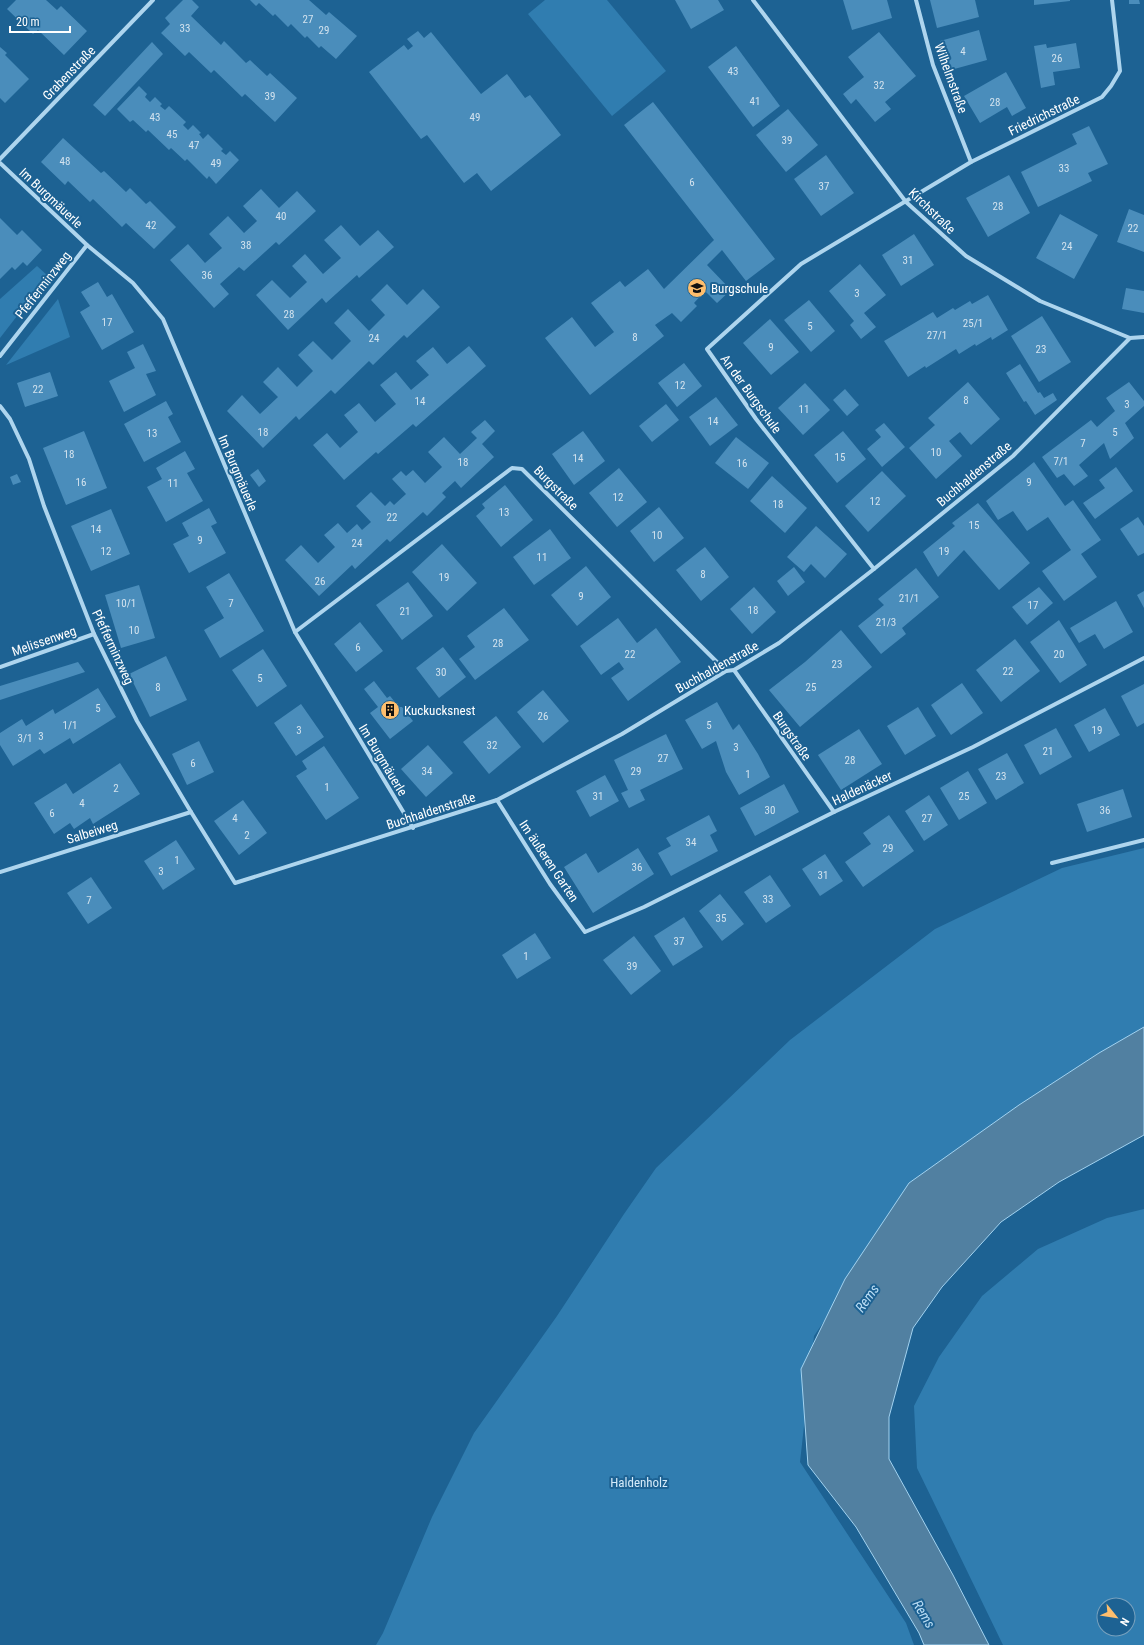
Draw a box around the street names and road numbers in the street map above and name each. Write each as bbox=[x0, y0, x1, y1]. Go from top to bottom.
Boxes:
street label: Wilhelmstraße bbox=[931, 41, 971, 115]
street label: Grabenstraße bbox=[40, 43, 98, 103]
street label: Friedrichstraße bbox=[1006, 91, 1082, 139]
street label: Im Burgmäuerle bbox=[16, 165, 86, 231]
street label: Kirchstraße bbox=[906, 185, 958, 237]
street label: Pfefferminzweg bbox=[12, 248, 74, 322]
street label: An der Burgschule bbox=[717, 352, 785, 436]
street label: Im Burgmäuerle bbox=[215, 433, 261, 513]
street label: Buchhaldenstraße bbox=[934, 438, 1014, 510]
street label: Burgstraße bbox=[531, 463, 581, 513]
street label: Pfefferminzweg bbox=[89, 607, 137, 687]
street label: Melissenweg bbox=[10, 623, 78, 659]
street label: Buchhaldenstraße bbox=[673, 638, 761, 696]
street label: Burgstraße bbox=[770, 709, 814, 763]
street label: Im Burgmäuerle bbox=[356, 721, 410, 799]
street label: Haldenäcker bbox=[830, 768, 894, 808]
street label: Buchhaldenstraße bbox=[385, 790, 477, 832]
street label: Salbeiweg bbox=[65, 817, 119, 847]
street label: Im äußeren Garten bbox=[516, 817, 582, 905]

